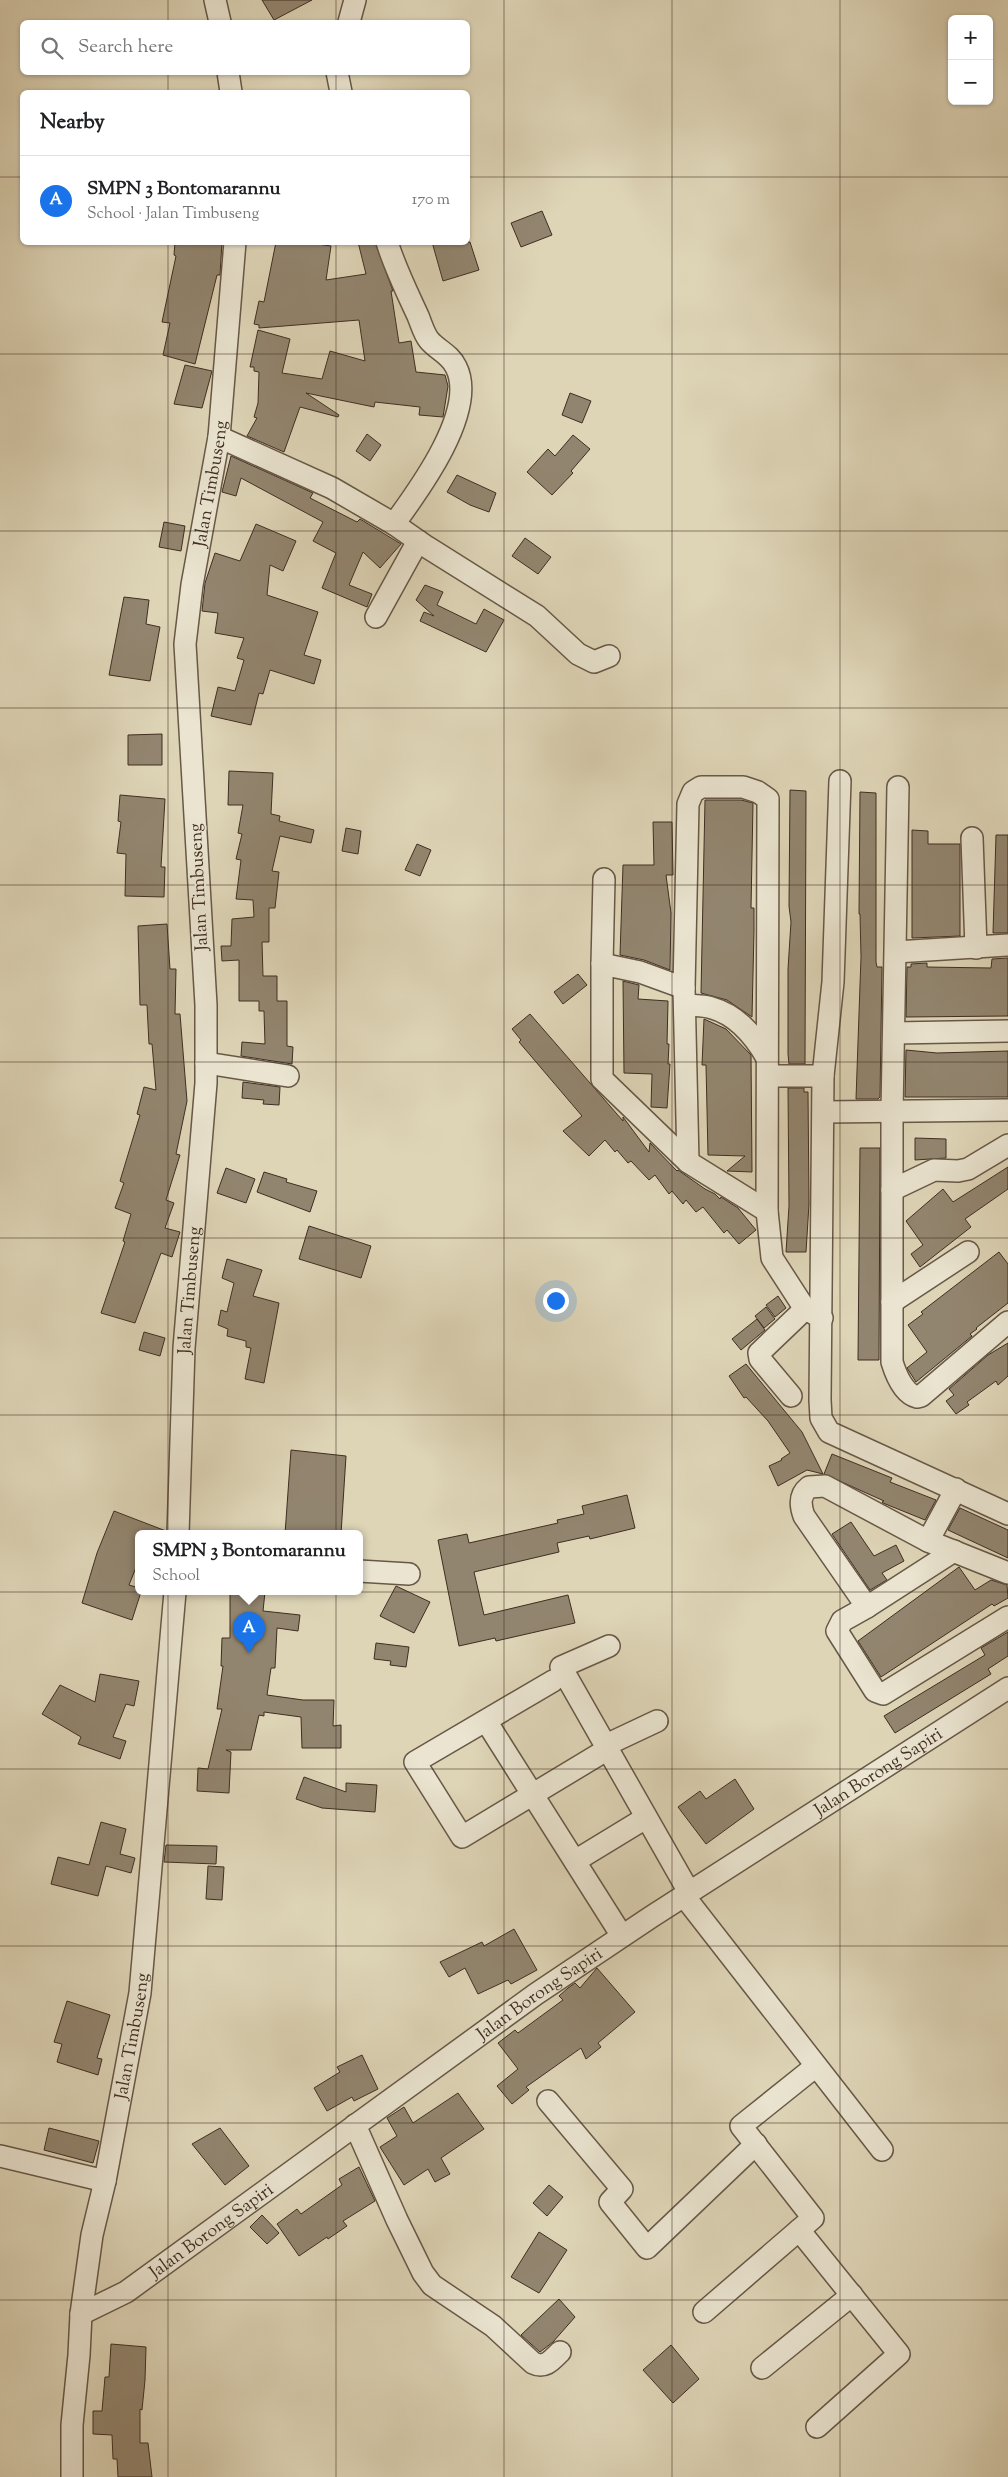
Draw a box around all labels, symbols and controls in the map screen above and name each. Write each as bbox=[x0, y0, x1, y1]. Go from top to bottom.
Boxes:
map controls bbox=[948, 15, 993, 105]
button: + bbox=[948, 15, 993, 60]
search box bbox=[20, 20, 470, 75]
icon: search bbox=[38, 34, 66, 62]
text: Search here bbox=[78, 34, 173, 61]
button: − bbox=[948, 60, 993, 105]
text: Nearby bbox=[40, 108, 105, 138]
text: SMPN 3 Bontomarannu bbox=[87, 176, 280, 203]
text: A bbox=[50, 189, 63, 212]
text: 170 m bbox=[412, 189, 450, 212]
text: School · Jalan Timbuseng bbox=[87, 203, 259, 226]
street label: Jalan Timbuseng bbox=[188, 419, 235, 550]
street label: Jalan Timbuseng bbox=[184, 822, 216, 952]
street label: Jalan Timbuseng bbox=[173, 1225, 209, 1356]
your location bbox=[543, 1288, 569, 1314]
popup bbox=[135, 1530, 363, 1595]
text: SMPN 3 Bontomarannu bbox=[152, 1538, 346, 1565]
text: School bbox=[152, 1565, 200, 1588]
pin: A bbox=[233, 1612, 265, 1653]
street label: Jalan Borong Sapiri bbox=[809, 1722, 948, 1825]
street label: Jalan Borong Sapiri bbox=[471, 1942, 608, 2048]
street label: Jalan Timbuseng bbox=[109, 1972, 157, 2103]
street label: Jalan Borong Sapiri bbox=[144, 2178, 280, 2287]

